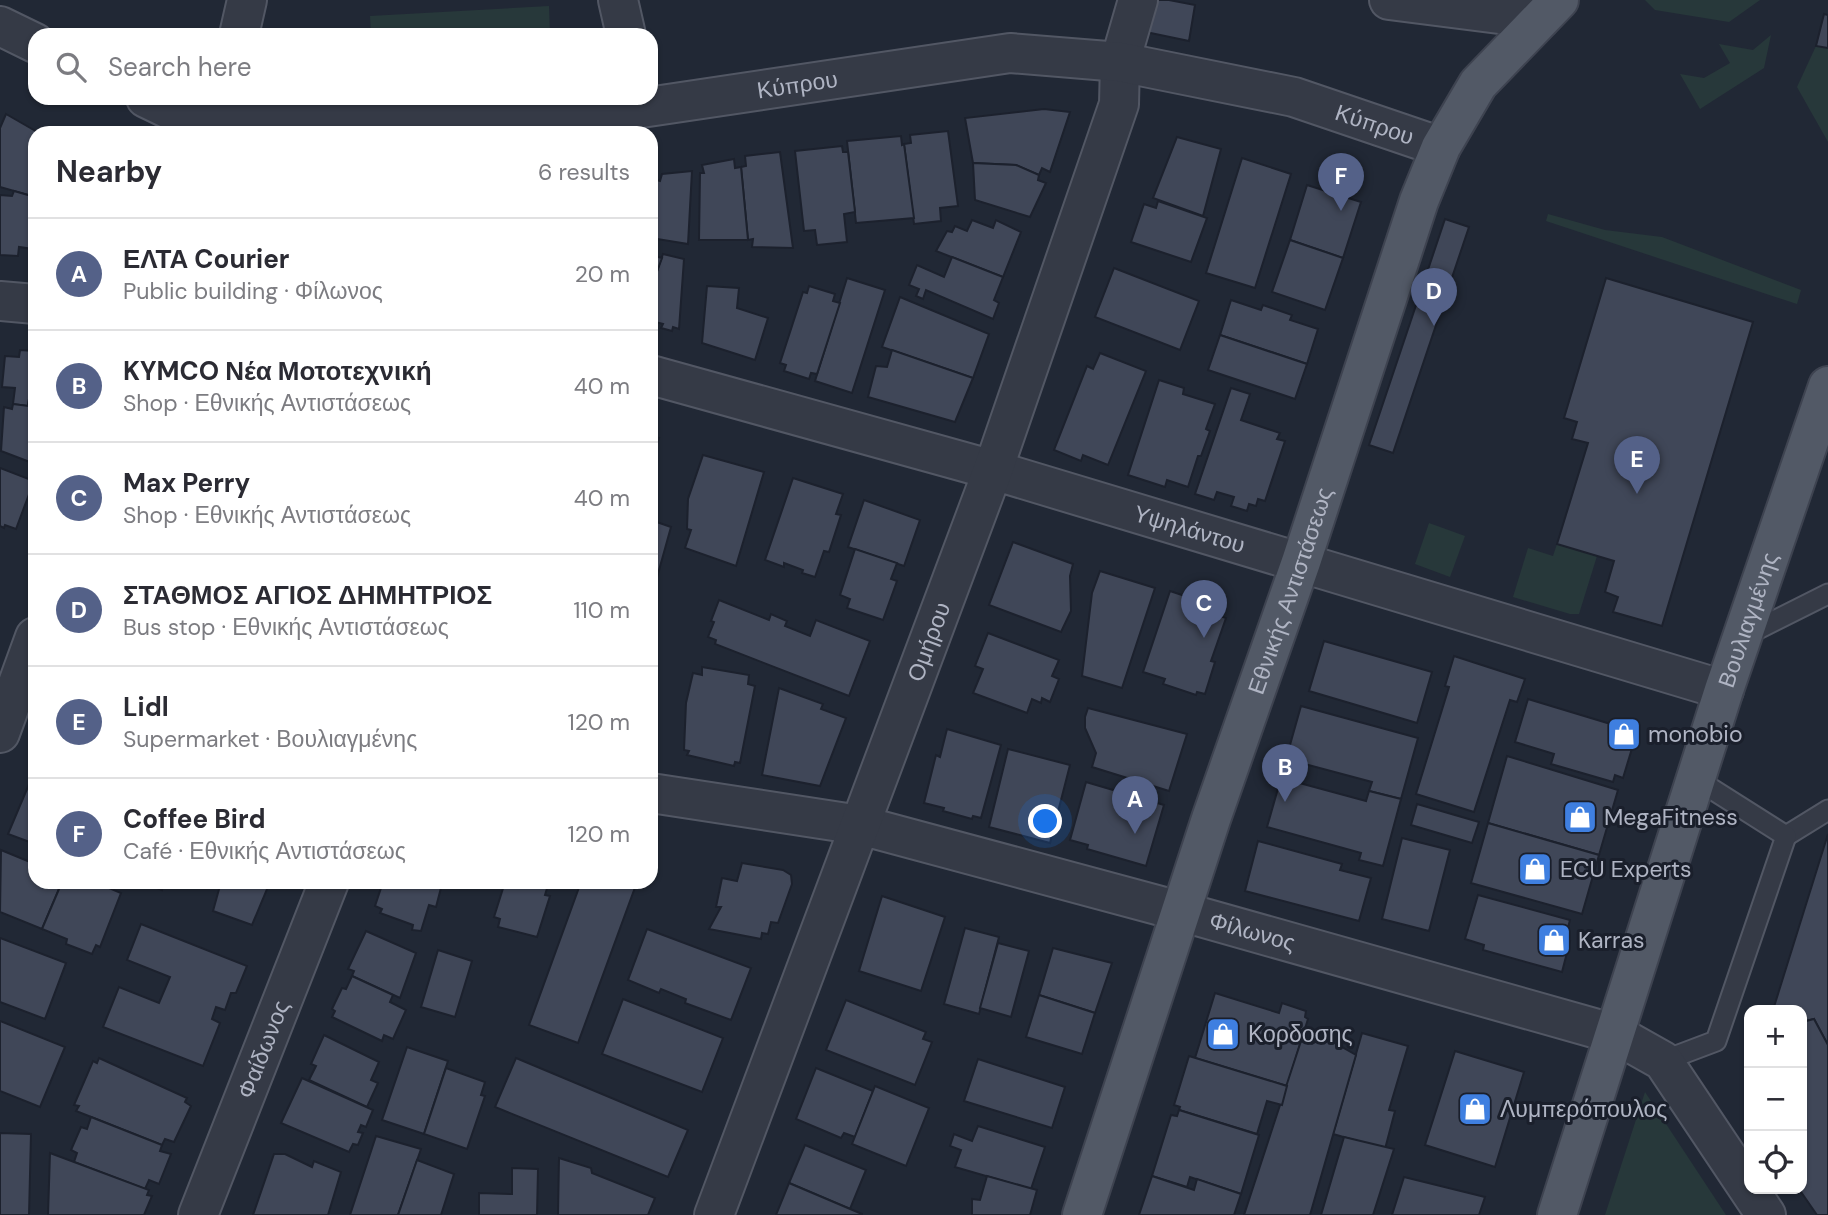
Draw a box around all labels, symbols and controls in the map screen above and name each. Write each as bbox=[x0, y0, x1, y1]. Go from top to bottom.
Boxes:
search box bbox=[28, 28, 658, 105]
icon: search bbox=[52, 48, 90, 86]
text: Search here bbox=[108, 50, 251, 84]
street label: Κύπρου bbox=[755, 64, 840, 106]
street label: Κύπρου bbox=[1331, 97, 1418, 152]
text: Nearby bbox=[56, 152, 162, 191]
pin: F bbox=[1318, 153, 1364, 211]
text: 6 results bbox=[538, 157, 630, 187]
text: ΕΛΤΑ Courier bbox=[123, 242, 289, 276]
text: A bbox=[71, 259, 87, 289]
text: 20 m bbox=[575, 259, 630, 289]
pin: D bbox=[1411, 268, 1457, 326]
text: Public building · Φίλωνος bbox=[123, 276, 383, 306]
text: KYMCO Νέα Μοτοτεχνική bbox=[123, 354, 432, 388]
text: B bbox=[72, 371, 86, 401]
text: 40 m bbox=[574, 371, 630, 401]
text: Shop · Εθνικής Αντιστάσεως bbox=[123, 388, 411, 418]
pin: E bbox=[1614, 436, 1660, 494]
text: Max Perry bbox=[123, 466, 250, 500]
text: C bbox=[71, 483, 87, 513]
text: 40 m bbox=[574, 483, 630, 513]
street label: Εθνικής Αντιστάσεως bbox=[1241, 484, 1339, 698]
street label: Υψηλάντου bbox=[1130, 498, 1249, 560]
text: Shop · Εθνικής Αντιστάσεως bbox=[123, 500, 411, 530]
street label: Βουλιαγμένης bbox=[1711, 548, 1785, 691]
text: ΣΤΑΘΜΟΣ ΑΓΙΟΣ ΔΗΜΗΤΡΙΟΣ bbox=[123, 578, 492, 612]
pin: C bbox=[1181, 580, 1227, 638]
text: D bbox=[71, 595, 87, 625]
text: 110 m bbox=[573, 595, 630, 625]
street label: Ομήρου bbox=[900, 598, 957, 686]
text: Bus stop · Εθνικής Αντιστάσεως bbox=[123, 612, 449, 642]
text: Lidl bbox=[123, 690, 169, 724]
text: E bbox=[72, 707, 86, 737]
text: 120 m bbox=[567, 707, 630, 737]
shop icon: monobio bbox=[1605, 715, 1643, 753]
place label: monobio bbox=[1648, 719, 1743, 749]
text: Supermarket · Βουλιαγμένης bbox=[123, 724, 417, 754]
pin: B bbox=[1262, 744, 1308, 802]
pin: A bbox=[1112, 776, 1158, 834]
shop icon: MegaFitness bbox=[1561, 798, 1599, 836]
text: Coffee Bird bbox=[123, 802, 265, 836]
place label: MegaFitness bbox=[1604, 802, 1738, 832]
your location bbox=[1028, 804, 1062, 838]
text: F bbox=[73, 819, 85, 849]
text: 120 m bbox=[567, 819, 630, 849]
text: Café · Εθνικής Αντιστάσεως bbox=[123, 836, 406, 866]
shop icon: ECU Experts bbox=[1516, 850, 1554, 888]
place label: ECU Experts bbox=[1560, 854, 1692, 884]
street label: Φίλωνος bbox=[1206, 905, 1299, 958]
shop icon: Karras bbox=[1535, 921, 1573, 959]
place label: Karras bbox=[1578, 925, 1645, 955]
street label: Φαίδωνος bbox=[230, 996, 296, 1103]
map controls bbox=[1744, 1005, 1807, 1194]
button: + bbox=[1744, 1005, 1807, 1068]
shop icon: Κορδοσης bbox=[1204, 1015, 1242, 1053]
place label: Κορδοσης bbox=[1248, 1019, 1353, 1049]
button: − bbox=[1744, 1068, 1807, 1131]
shop icon: Λυμπερόπουλος bbox=[1456, 1090, 1494, 1128]
place label: Λυμπερόπουλος bbox=[1500, 1094, 1667, 1124]
button: locate bbox=[1744, 1131, 1807, 1194]

